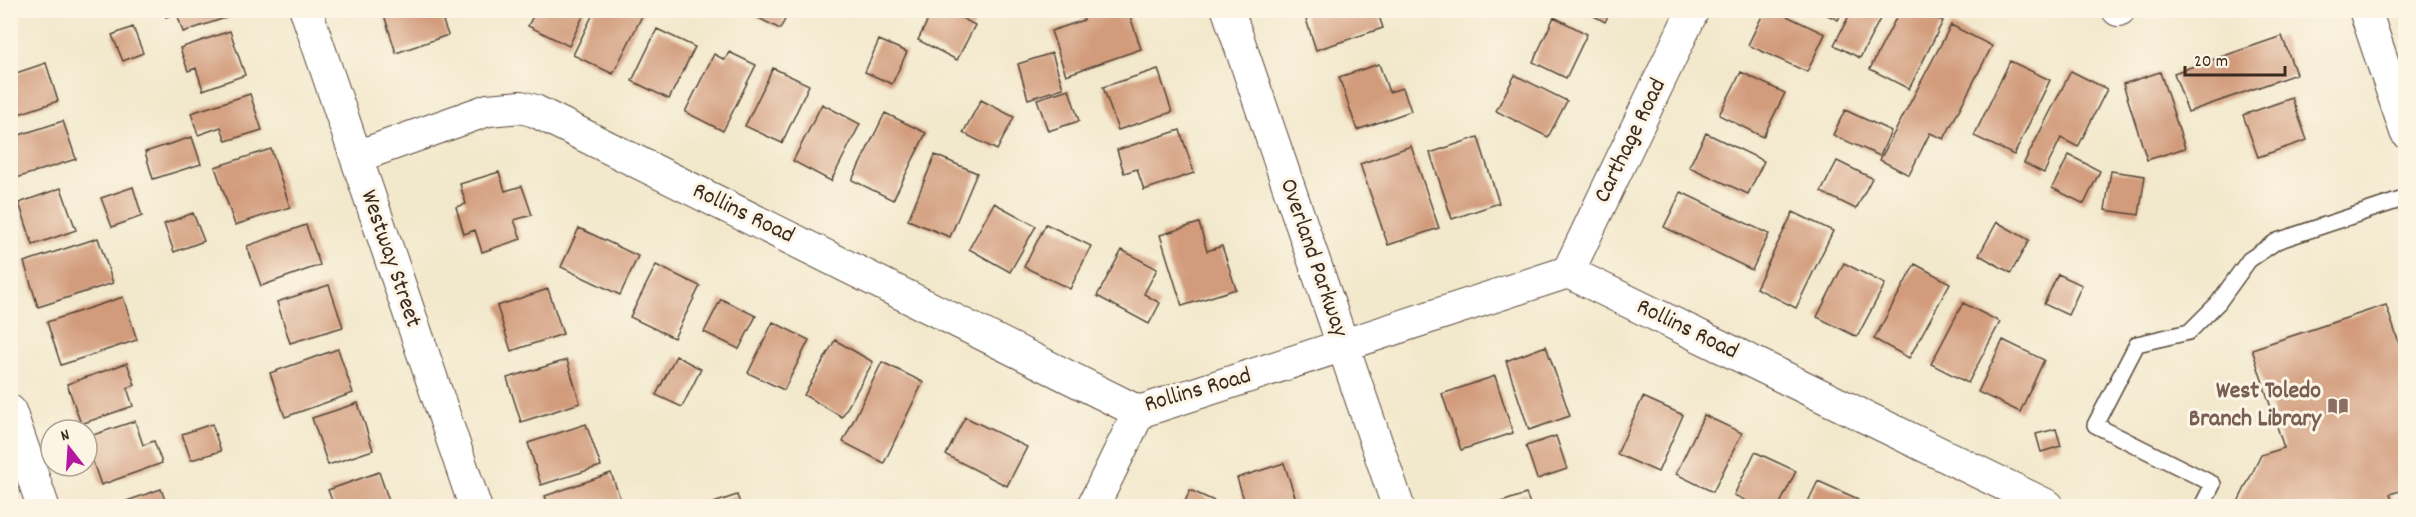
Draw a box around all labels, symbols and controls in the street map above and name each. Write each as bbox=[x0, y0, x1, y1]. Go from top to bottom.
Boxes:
scale bar bbox=[2185, 39, 2286, 77]
text: 20 m bbox=[2194, 50, 2228, 75]
street label: Carthage Road bbox=[1586, 73, 1676, 209]
street label: Overland Parkway bbox=[1270, 174, 1356, 343]
street label: Rollins Road bbox=[686, 175, 800, 253]
street label: Westway Street bbox=[351, 186, 429, 333]
street label: Rollins Road bbox=[1630, 291, 1744, 369]
street label: Rollins Road bbox=[1141, 360, 1255, 422]
place label: West Toledo Branch Library bbox=[2189, 375, 2322, 437]
library icon: West Toledo Branch Library bbox=[2326, 394, 2350, 418]
north arrow bbox=[39, 418, 99, 478]
text: N bbox=[58, 424, 73, 448]

